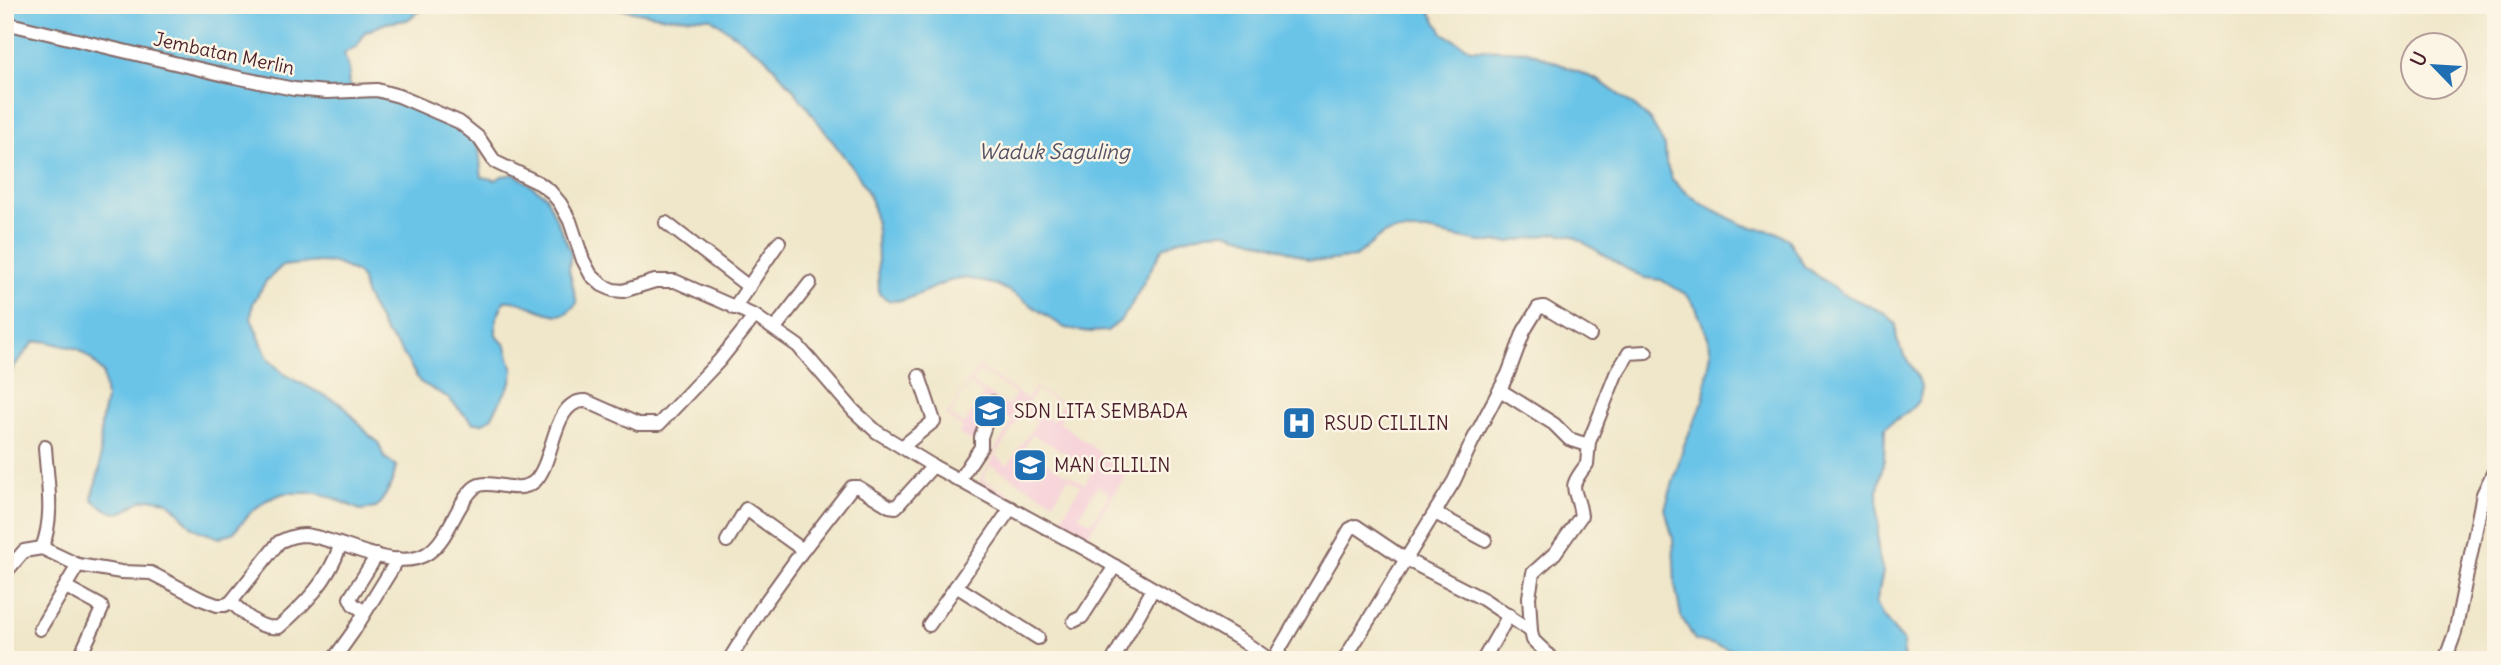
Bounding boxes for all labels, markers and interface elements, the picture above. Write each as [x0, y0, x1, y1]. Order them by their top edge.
street label: Jembatan Merlin [151, 26, 297, 80]
north arrow [2400, 32, 2470, 102]
text: U [2405, 48, 2432, 70]
water label: Waduk Saguling [978, 138, 1131, 165]
school or university icon: SDN LITA SEMBADA [971, 392, 1009, 430]
place label: SDN LITA SEMBADA [1014, 399, 1188, 423]
hospital icon: RSUD CILILIN [1280, 404, 1318, 442]
place label: RSUD CILILIN [1324, 411, 1449, 435]
school or university icon: MAN CILILIN [1011, 446, 1049, 484]
place label: MAN CILILIN [1054, 453, 1170, 477]

